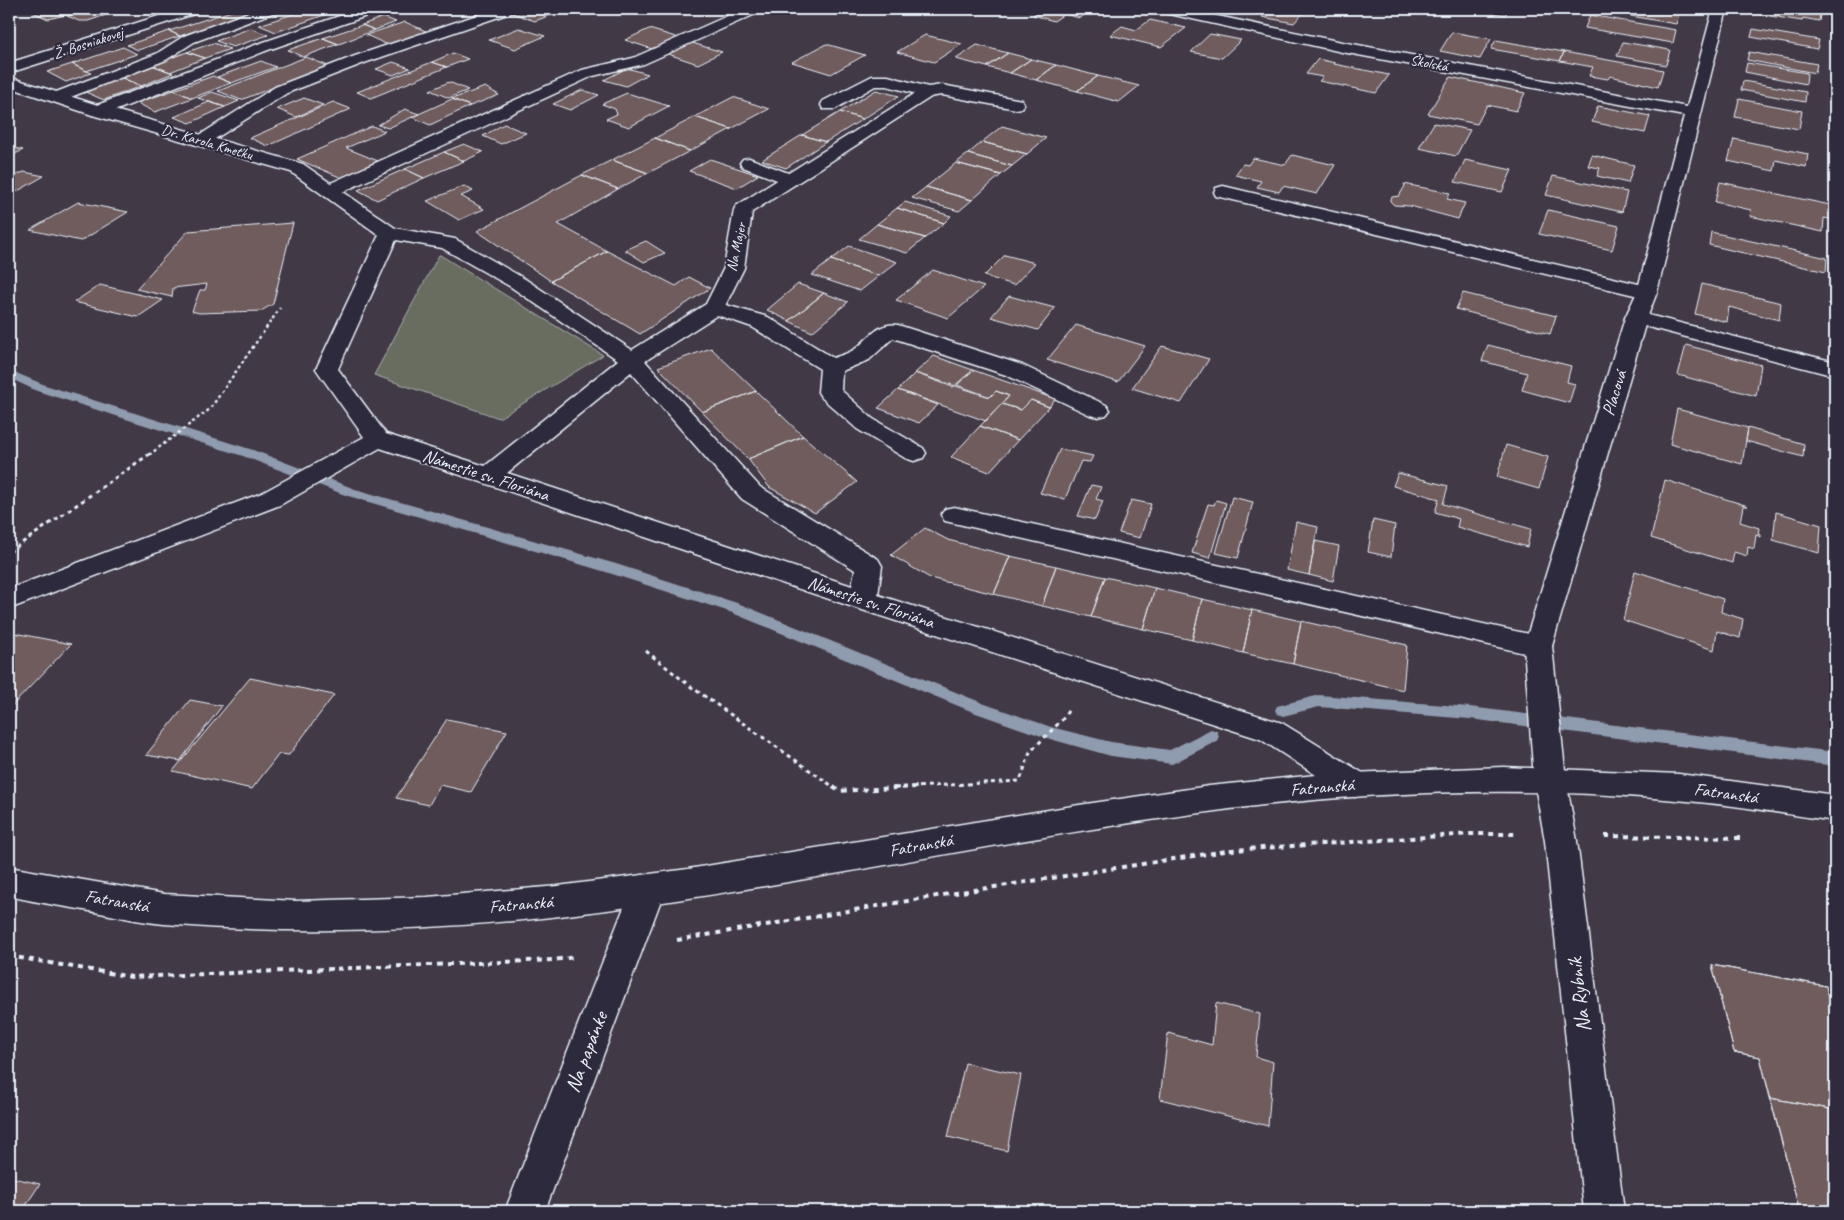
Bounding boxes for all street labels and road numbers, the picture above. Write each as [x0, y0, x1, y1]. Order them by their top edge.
street label: Ž. Bosniakovej [51, 22, 127, 64]
street label: Školská [1408, 51, 1451, 77]
street label: Dr. Karola Kmeťku [159, 120, 256, 165]
street label: Na Majer [722, 219, 751, 273]
street label: Placová [1597, 366, 1632, 418]
street label: Námestie sv. Floriána [420, 444, 553, 506]
street label: Námestie sv. Floriána [805, 571, 938, 633]
street label: Fatranská [1289, 773, 1357, 801]
street label: Fatranská [1693, 778, 1761, 809]
street label: Fatranská [888, 828, 956, 861]
street label: Fatranská [84, 885, 152, 918]
street label: Fatranská [488, 890, 556, 918]
street label: Na Rybník [1561, 954, 1596, 1034]
street label: Na papánke [559, 1006, 614, 1096]

